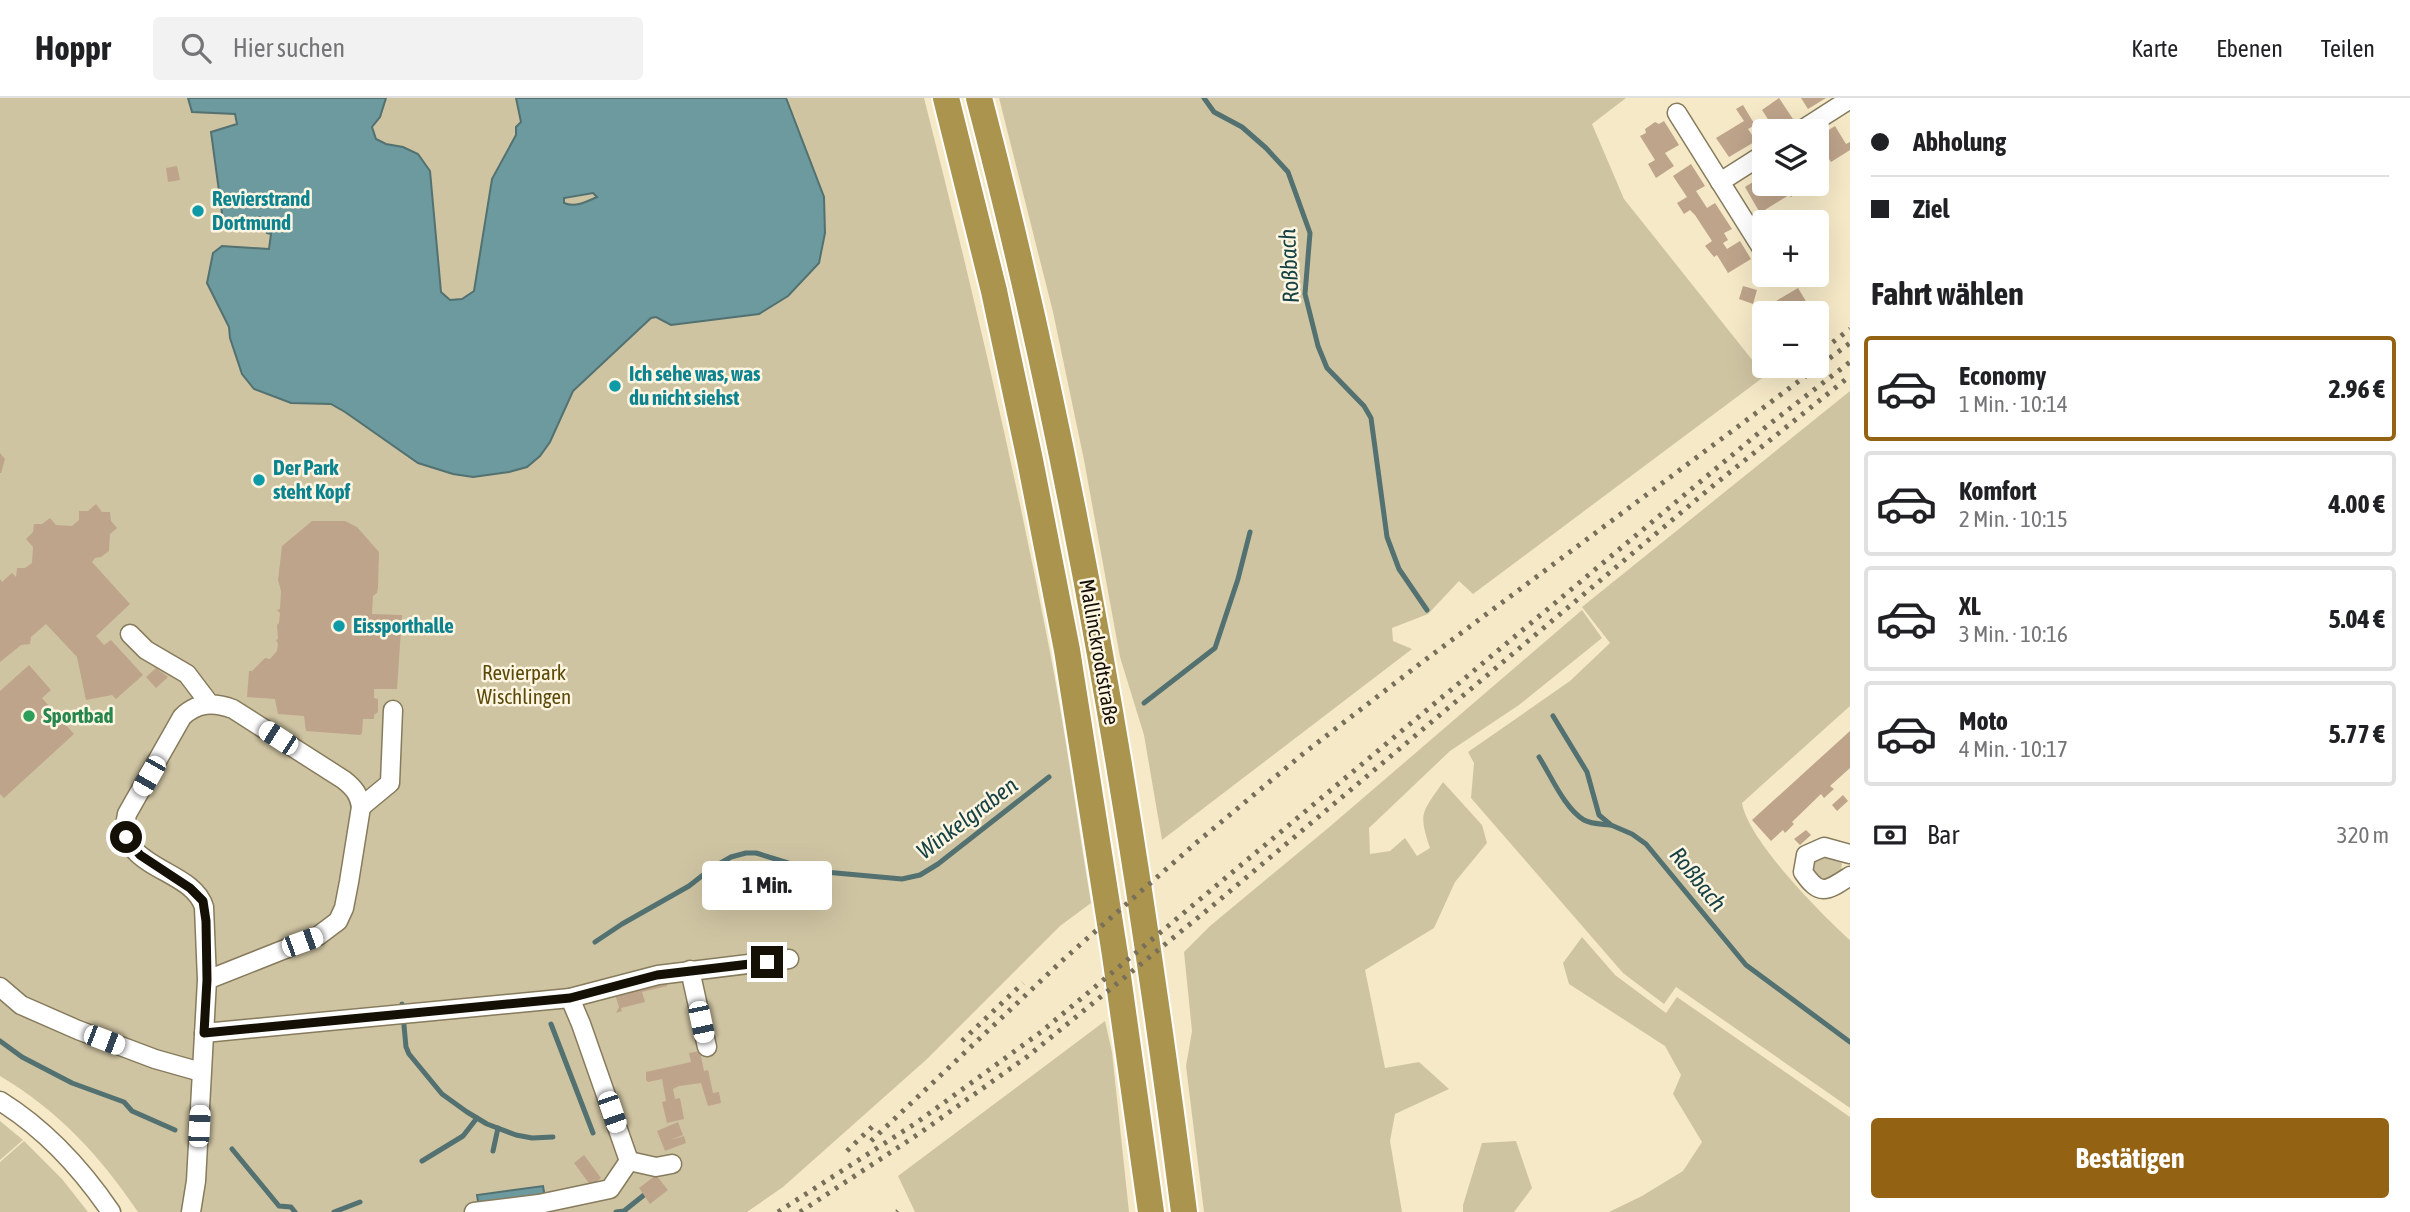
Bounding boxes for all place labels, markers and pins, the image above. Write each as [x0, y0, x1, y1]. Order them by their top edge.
place label: Revierstrand Dortmund [212, 186, 310, 234]
marker: Revierstrand Dortmund [190, 203, 206, 219]
place label: Ich sehe was, was du nicht siehst [629, 361, 761, 409]
marker: Ich sehe was, was du nicht siehst [607, 378, 623, 394]
place label: Der Park steht Kopf [273, 455, 351, 503]
marker: Der Park steht Kopf [251, 472, 267, 488]
place label: Eissporthalle [353, 613, 454, 637]
marker: Eissporthalle [331, 618, 347, 634]
place label: Sportbad [43, 703, 113, 727]
marker: Sportbad [21, 708, 37, 724]

